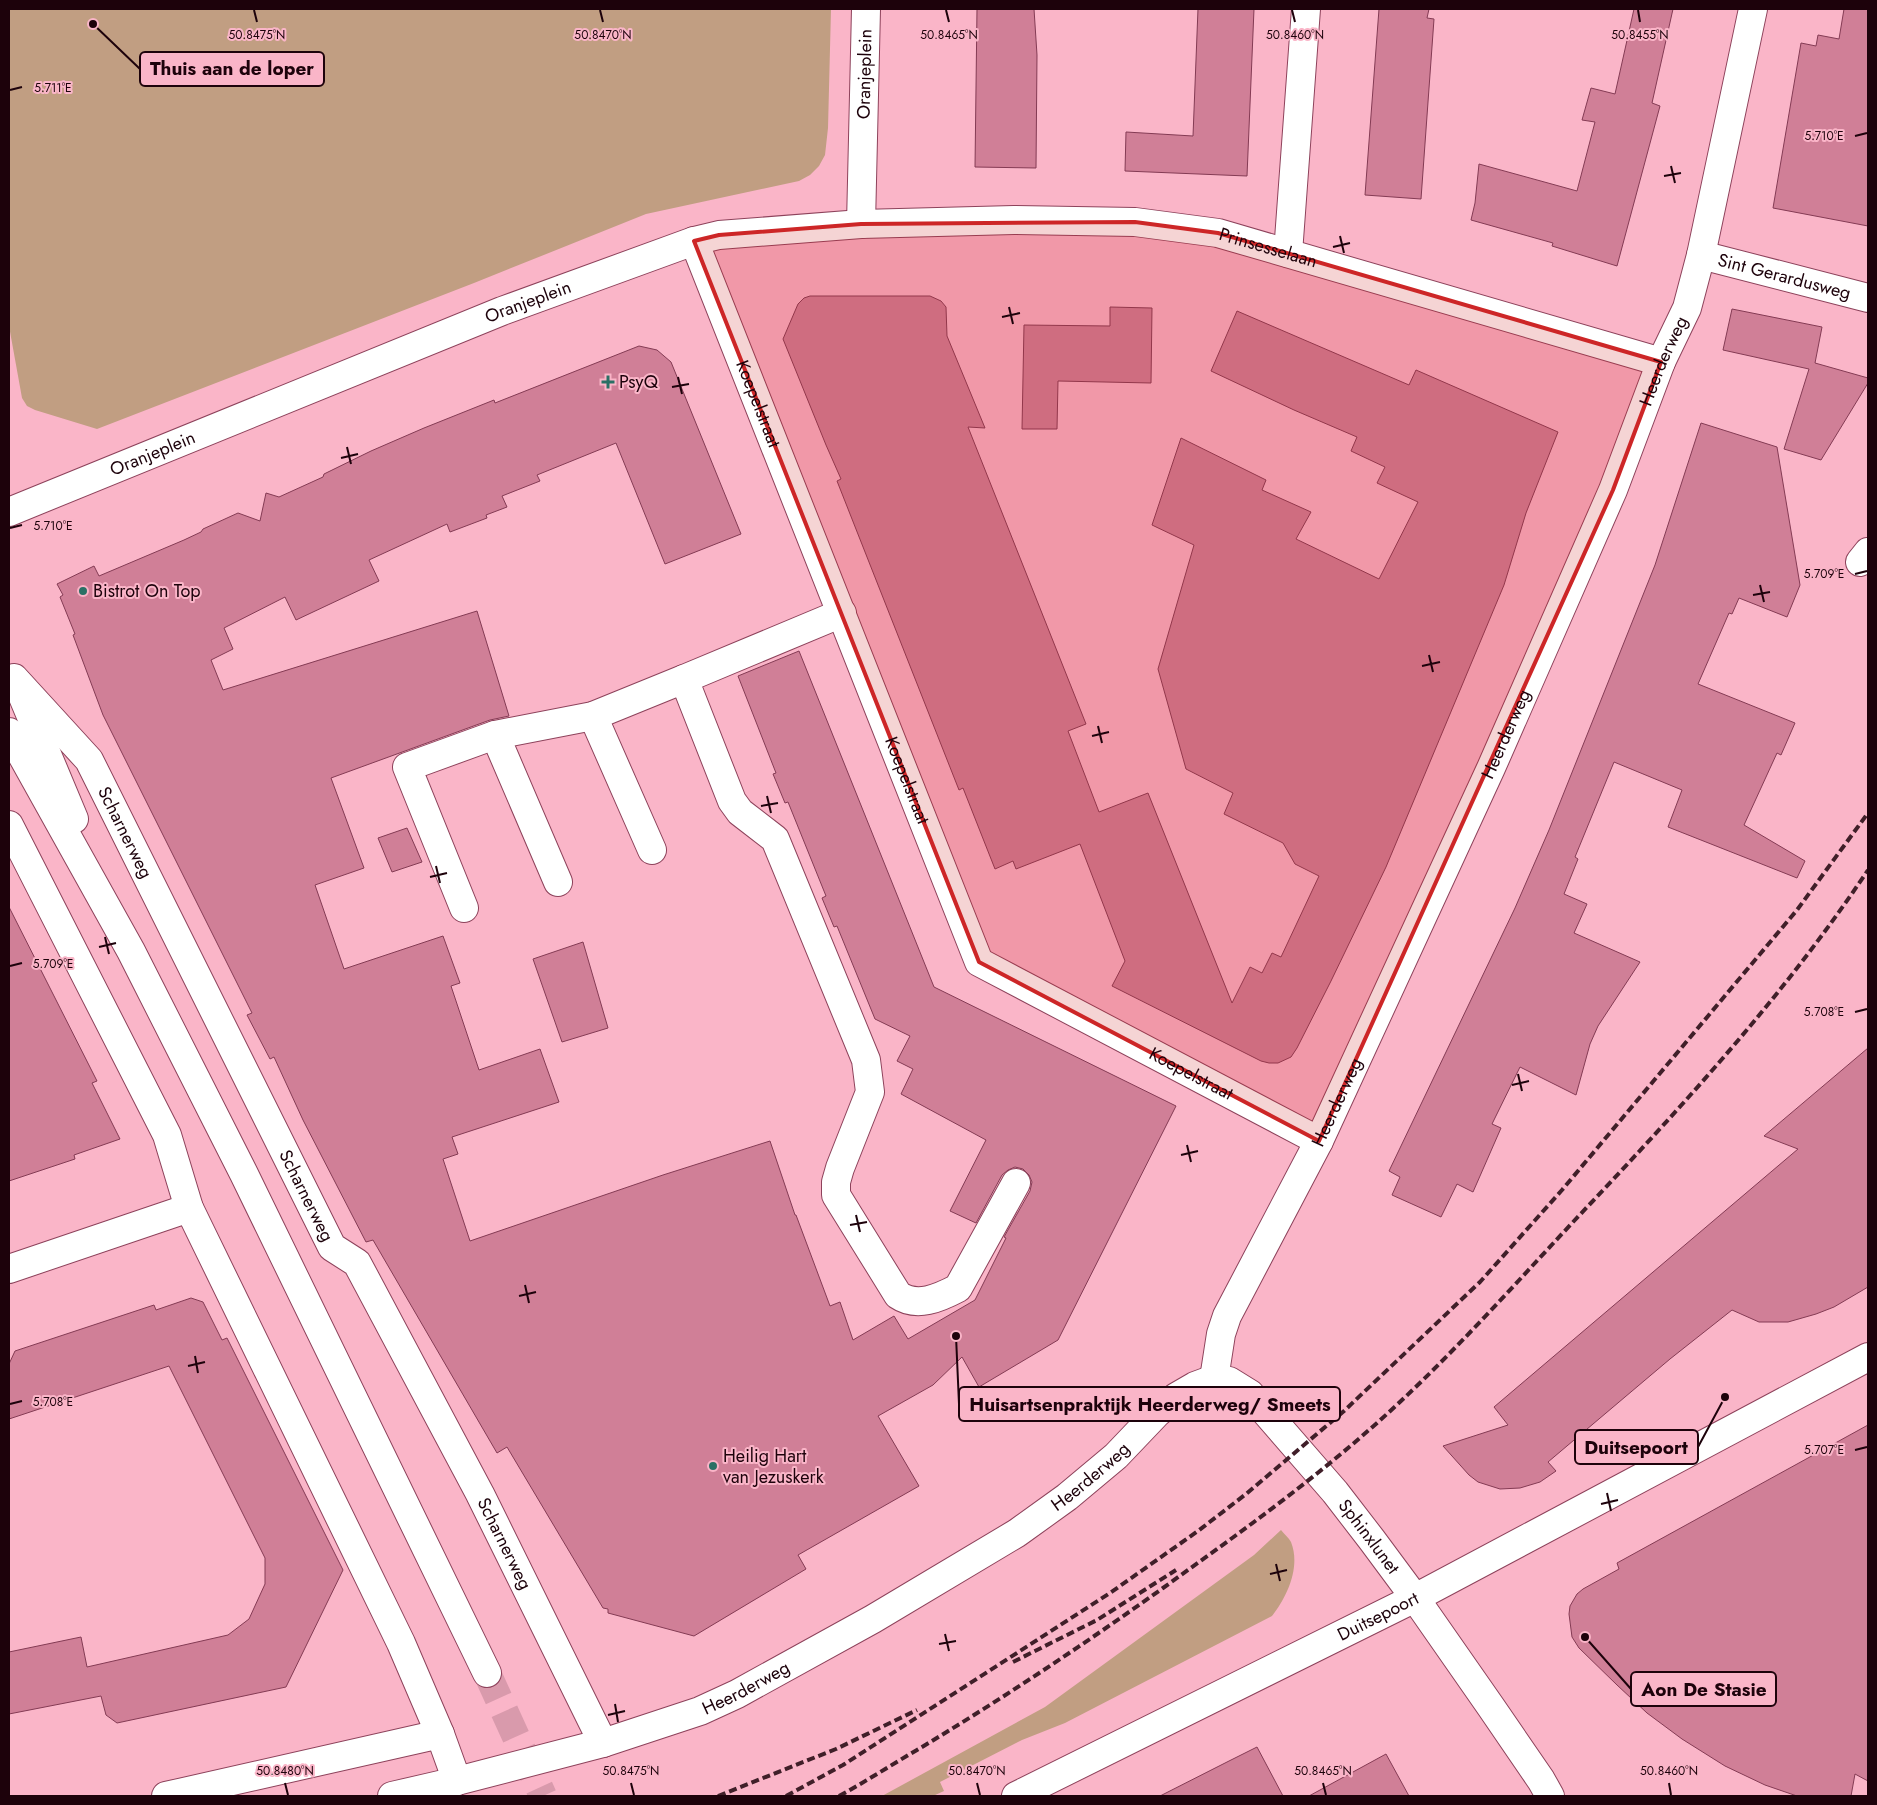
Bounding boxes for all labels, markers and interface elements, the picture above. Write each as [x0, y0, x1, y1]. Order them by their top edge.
text: 50.8475°N [229, 26, 285, 44]
text: 50.8470°N [574, 26, 632, 44]
text: 50.8465°N [920, 26, 978, 44]
text: 50.8460°N [1266, 26, 1324, 44]
text: 50.8455°N [1611, 26, 1669, 44]
street label: Oranjeplein [850, 29, 879, 119]
callout: Thuis aan de loper [140, 52, 324, 86]
text: Thuis aan de loper [150, 55, 314, 82]
text: 5.711°E [34, 79, 72, 97]
text: 5.710°E [1804, 127, 1844, 145]
street label: Prinsesselaan [1216, 221, 1320, 274]
street label: Sint Gerardusweg [1715, 247, 1854, 306]
street label: Oranjeplein [481, 274, 575, 330]
street label: Heerderweg [1633, 312, 1694, 410]
street label: Koepelstraat [729, 356, 788, 452]
place label: PsyQ [619, 369, 659, 395]
marker: PsyQ [601, 375, 615, 389]
street label: Oranjeplein [106, 424, 199, 483]
text: 5.710°E [33, 517, 73, 535]
text: 5.709°E [1804, 565, 1844, 583]
place label: Bistrot On Top [93, 578, 200, 604]
marker: Bistrot On Top [77, 585, 89, 597]
street label: Heerderweg [1475, 685, 1537, 783]
street label: Koepelstraat [878, 733, 936, 829]
street label: Scharnerweg [91, 782, 159, 883]
text: 5.709°E [33, 955, 73, 973]
text: 5.708°E [1804, 1003, 1844, 1021]
street label: Koepelstraat [1144, 1041, 1238, 1107]
street label: Heerderweg [1305, 1053, 1369, 1151]
street label: Scharnerweg [272, 1145, 340, 1246]
callout: Huisartsenpraktijk Heerderweg/ Smeets [959, 1387, 1340, 1421]
text: Huisartsenpraktijk Heerderweg/ Smeets [969, 1391, 1331, 1418]
text: 5.708°E [33, 1393, 73, 1411]
callout: Duitsepoort [1575, 1430, 1698, 1464]
text: Duitsepoort [1584, 1434, 1688, 1461]
street label: Heerderweg [1046, 1436, 1136, 1517]
text: 5.707°E [1804, 1441, 1844, 1459]
place label: Heilig Hart van Jezuskerk [723, 1443, 824, 1490]
marker: Heilig Hart van Jezuskerk [707, 1460, 719, 1472]
street label: Scharnerweg [471, 1493, 538, 1594]
street label: Sphinxlunet [1332, 1494, 1406, 1580]
street label: Duitsepoort [1333, 1585, 1424, 1648]
street label: Heerderweg [698, 1654, 794, 1721]
callout: Aon De Stasie [1631, 1672, 1776, 1706]
text: Aon De Stasie [1640, 1676, 1767, 1703]
text: 50.8480°N [256, 1762, 314, 1780]
text: 50.8475°N [603, 1762, 659, 1780]
text: 50.8470°N [948, 1762, 1006, 1780]
text: 50.8465°N [1294, 1762, 1352, 1780]
text: 50.8460°N [1640, 1762, 1698, 1780]

